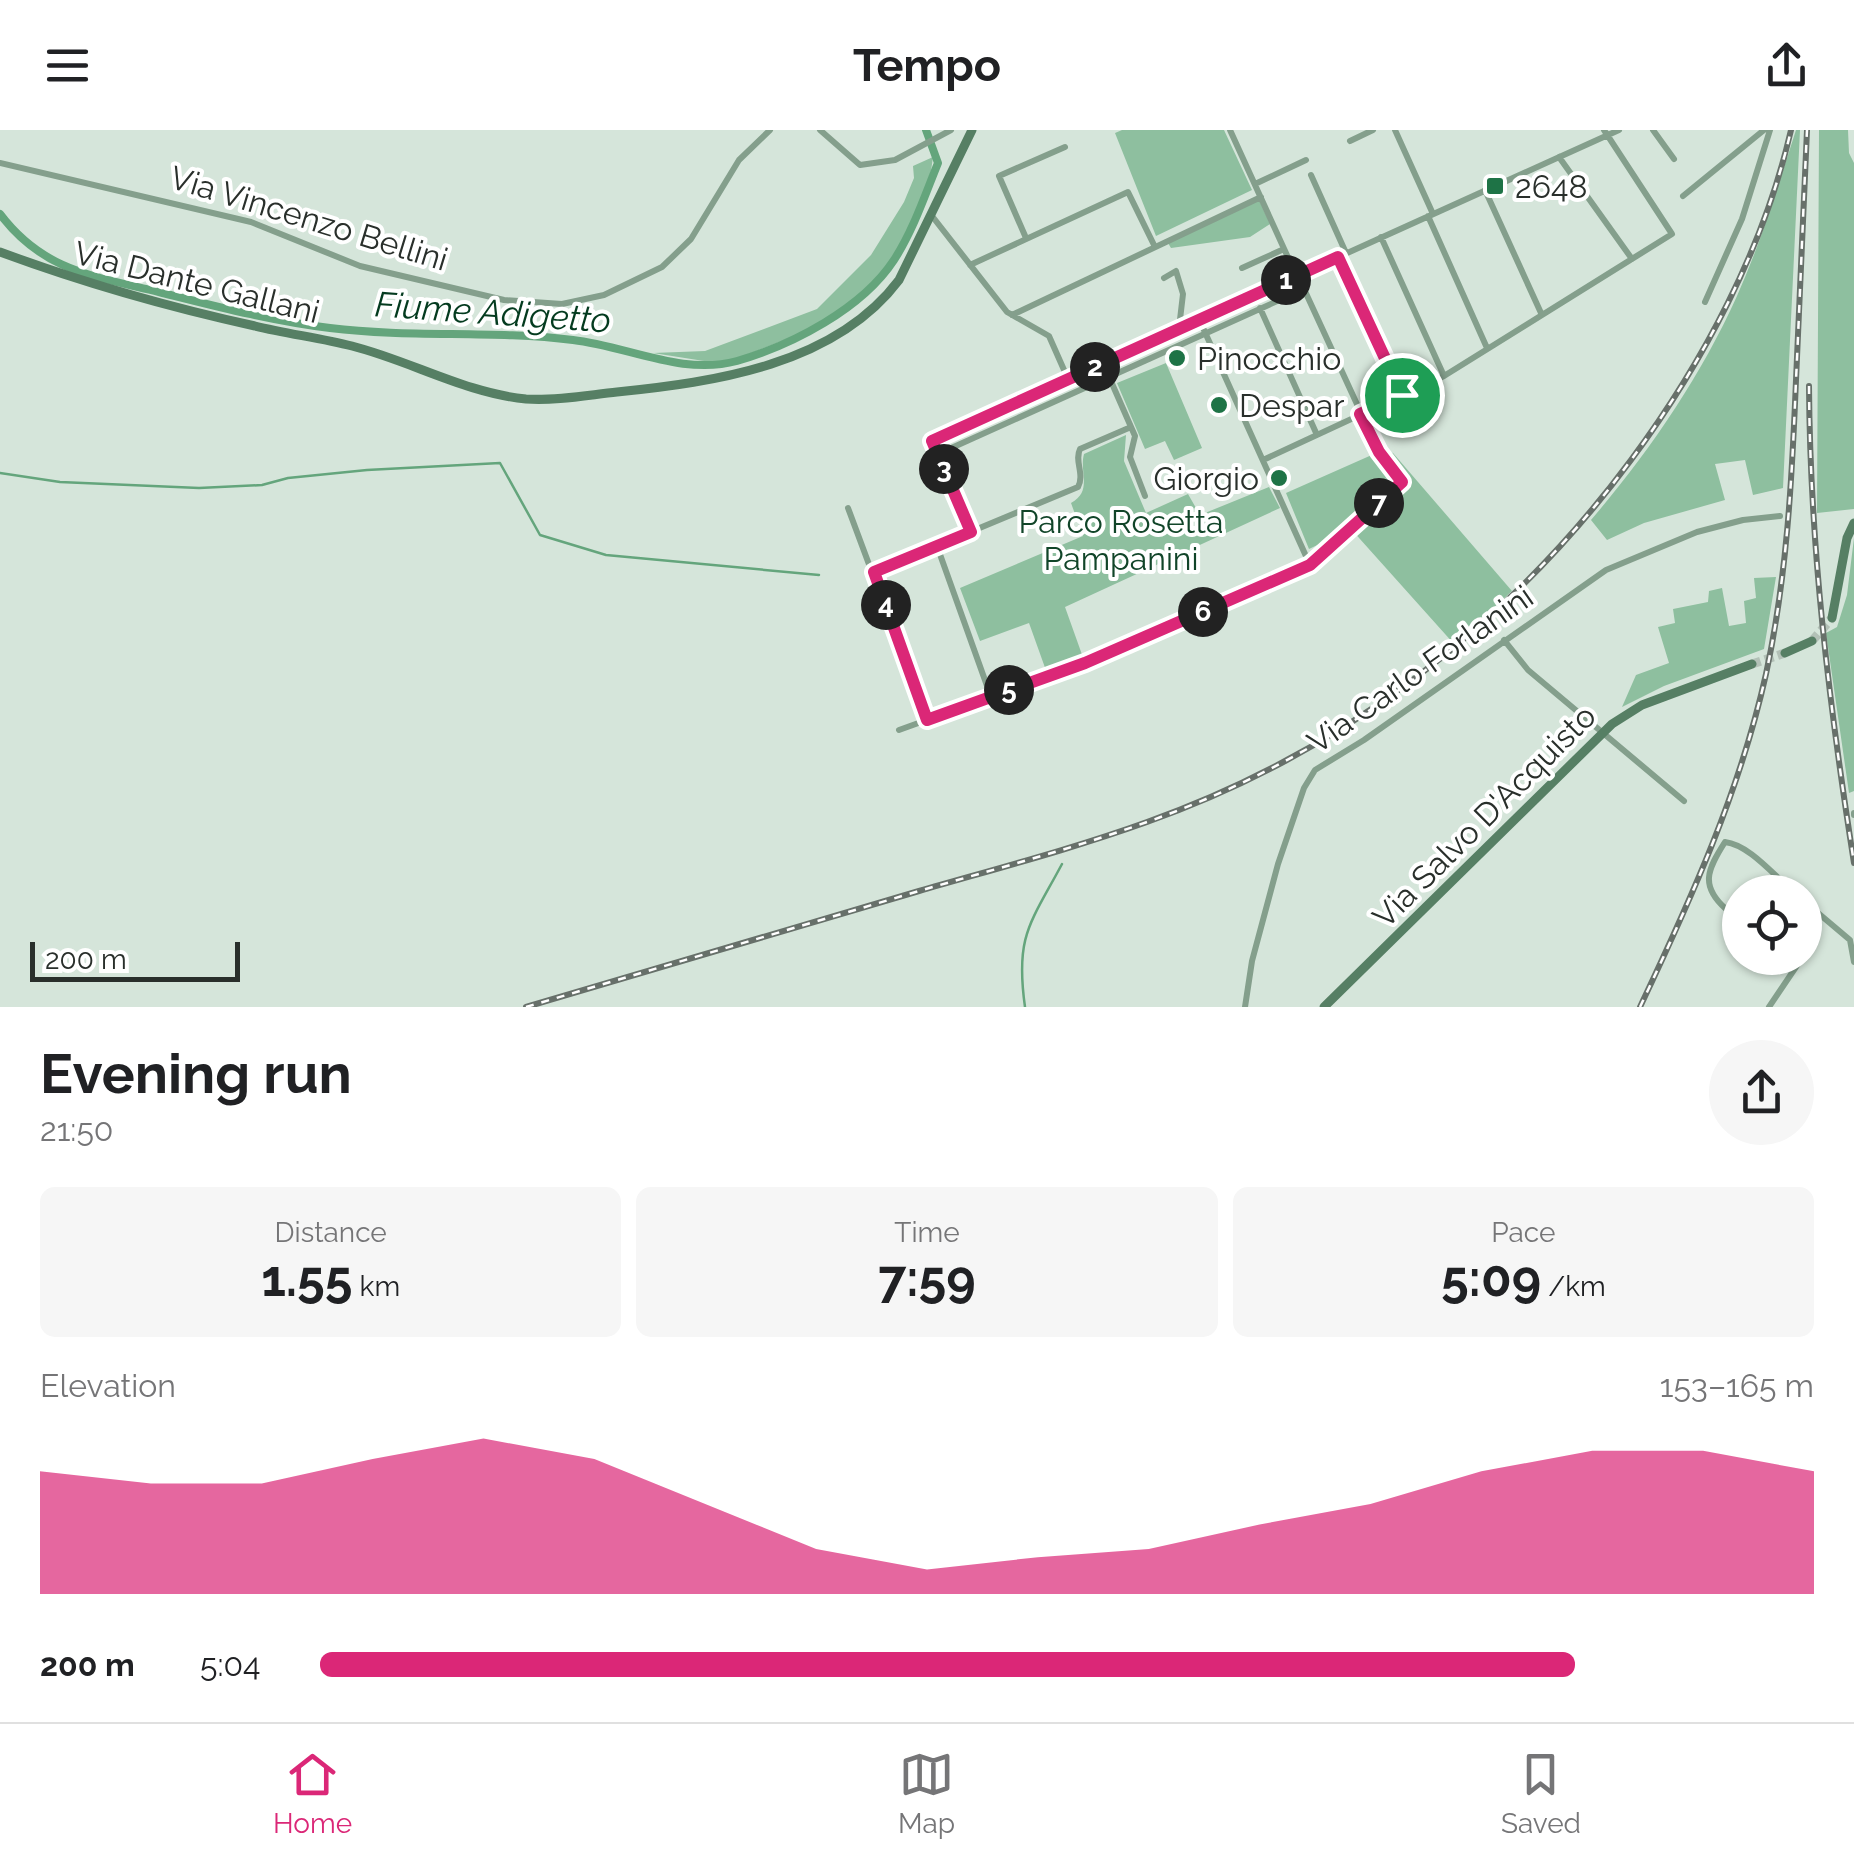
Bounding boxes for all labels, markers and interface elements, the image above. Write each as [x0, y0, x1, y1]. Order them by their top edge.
icon: menu [40, 38, 95, 93]
icon: share [1759, 38, 1814, 93]
text: Tempo [853, 39, 1001, 92]
street label: Via Vincenzo Bellini [166, 158, 452, 278]
place label: 2648 [1515, 168, 1587, 205]
marker: 2648 [1484, 175, 1506, 197]
street label: Via Dante Gallani [71, 234, 323, 330]
pin: 1 [1261, 255, 1311, 305]
text: 1 [1279, 263, 1293, 296]
water label: Fiume Adigetto [374, 283, 612, 341]
place label: Pinocchio [1197, 340, 1341, 377]
pin: 2 [1070, 342, 1120, 392]
marker: Pinocchio [1166, 347, 1188, 369]
text: 2 [1087, 350, 1103, 383]
pin [1360, 353, 1445, 438]
icon: arrive [1375, 368, 1430, 423]
place label: Despar [1239, 387, 1345, 424]
marker: Despar [1208, 394, 1230, 416]
pin: 3 [919, 444, 969, 494]
text: 3 [936, 452, 952, 485]
place label: Giorgio [1153, 460, 1259, 497]
marker: Giorgio [1268, 467, 1290, 489]
pin: 7 [1354, 478, 1404, 528]
text: 7 [1371, 486, 1387, 519]
park label: Parco Rosetta Pampanini [1019, 503, 1223, 577]
street label: Via Carlo Forlanini [1300, 577, 1540, 761]
pin: 4 [861, 580, 911, 630]
pin: 6 [1178, 587, 1228, 637]
text: 4 [878, 588, 894, 621]
text: 6 [1195, 595, 1212, 628]
pin: 5 [984, 665, 1034, 715]
text: 5 [1001, 673, 1017, 706]
street label: Via Salvo D'Acquisto [1365, 697, 1603, 935]
map controls [1722, 875, 1822, 975]
button: locate [1722, 875, 1822, 975]
scale bar [30, 937, 240, 981]
text: 200 m [45, 943, 127, 976]
button: share [1709, 1040, 1814, 1145]
text: Evening run [40, 1041, 352, 1106]
text: 21:50 [40, 1111, 113, 1148]
text: Distance [275, 1216, 387, 1249]
text: Time [894, 1216, 960, 1249]
text: Pace [1491, 1216, 1555, 1249]
text: 1.55 [261, 1249, 352, 1308]
text: 7:59 [878, 1249, 976, 1308]
text: 5:09 [1441, 1249, 1541, 1308]
text: km [352, 1270, 400, 1303]
text: /km [1541, 1270, 1606, 1303]
text: Elevation [40, 1367, 176, 1404]
text: 153–165 m [1660, 1367, 1814, 1404]
text: 200 m [40, 1646, 135, 1683]
text: 5:04 [200, 1646, 261, 1683]
tab: Home [273, 1747, 352, 1840]
tab: Map [898, 1747, 955, 1840]
tab: Saved [1501, 1747, 1581, 1840]

